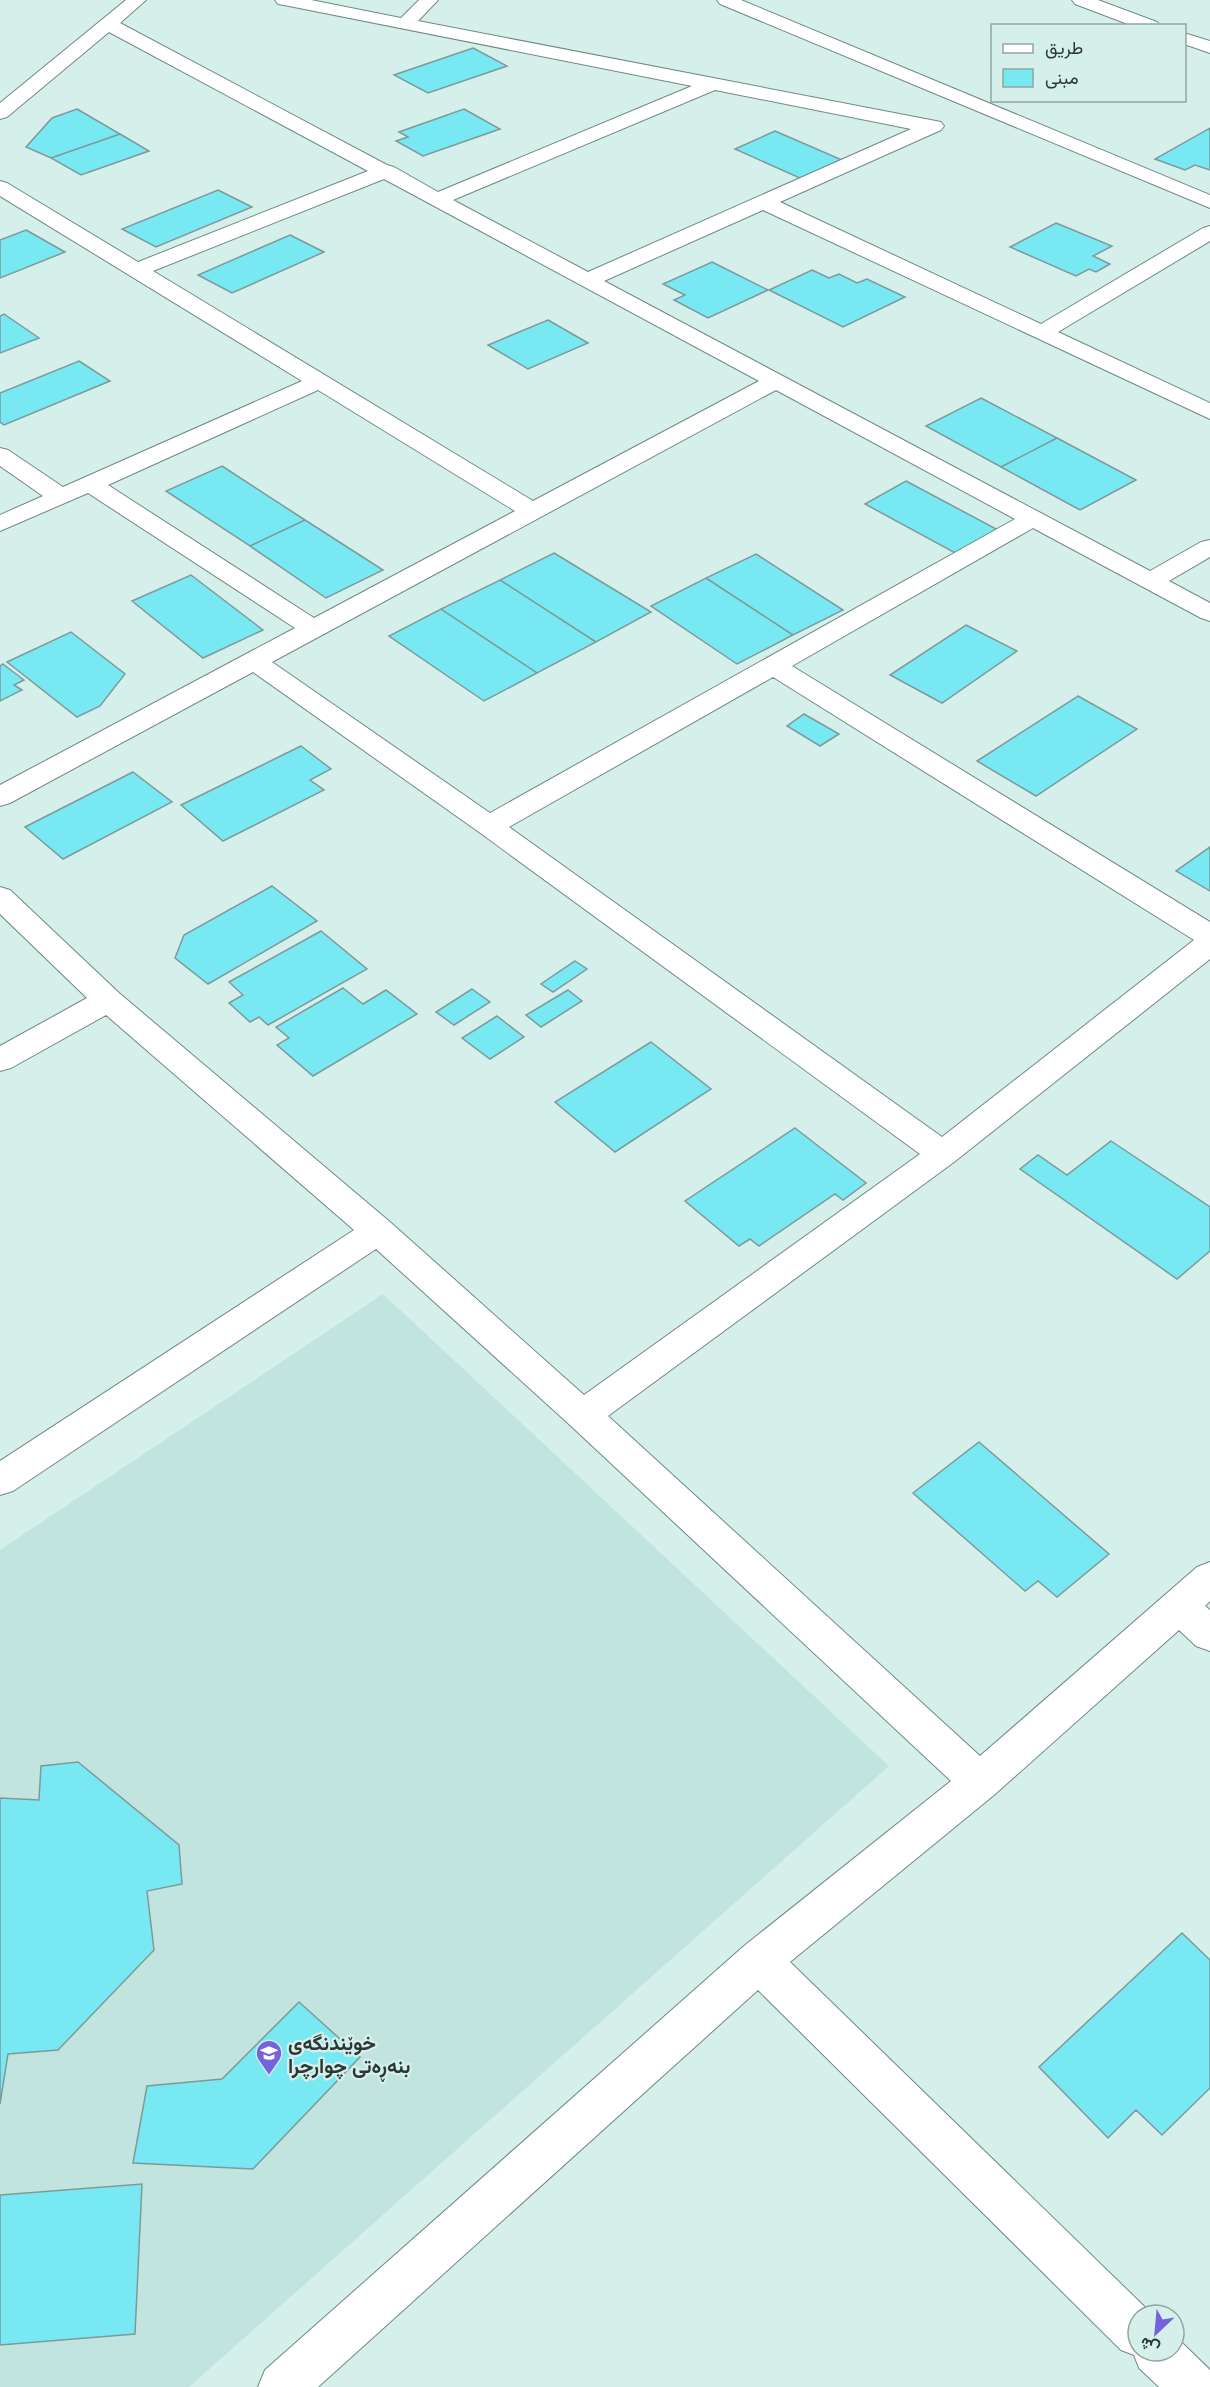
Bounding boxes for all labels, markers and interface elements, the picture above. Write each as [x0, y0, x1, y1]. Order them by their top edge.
legend [991, 24, 1186, 102]
text: طريق [1045, 35, 1083, 59]
text: مبنى [1045, 65, 1079, 89]
place label: خوێندنگەی بنەڕەتی چوارچرا [288, 2029, 410, 2082]
school or university icon: خوێندنگەی بنەڕەتی چوارچرا [254, 2038, 284, 2076]
north arrow [1126, 2303, 1186, 2363]
text: ش [1136, 2332, 1163, 2361]

